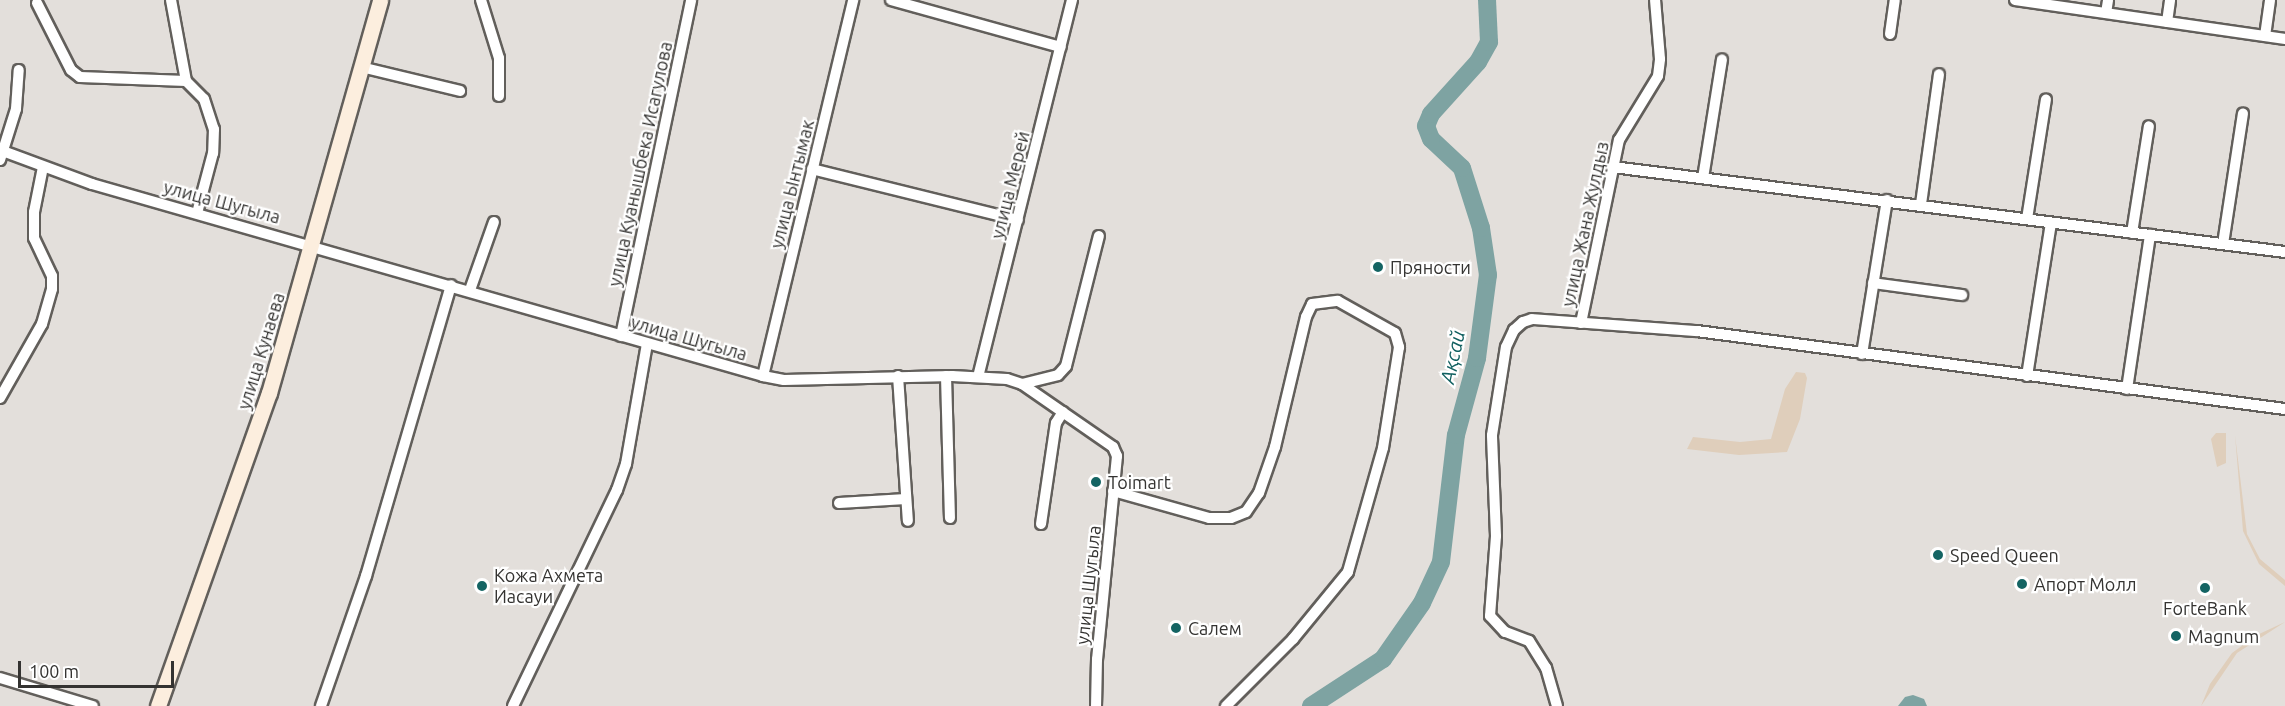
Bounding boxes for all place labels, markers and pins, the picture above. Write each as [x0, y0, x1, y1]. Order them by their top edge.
place label: Пряности [1390, 256, 1471, 278]
marker: Пряности [1371, 260, 1385, 274]
place label: Toimart [1108, 471, 1171, 493]
marker: Toimart [1089, 475, 1103, 489]
place label: Speed Queen [1950, 544, 2059, 566]
marker: Speed Queen [1931, 548, 1945, 562]
place label: Кожа Ахмета Иасауи [494, 565, 603, 608]
place label: Апорт Молл [2034, 573, 2136, 595]
marker: Апорт Молл [2015, 577, 2029, 591]
marker: Кожа Ахмета Иасауи [475, 579, 489, 593]
marker: ForteBank [2198, 581, 2212, 595]
place label: ForteBank [2163, 597, 2247, 619]
place label: Салем [1188, 617, 1242, 639]
marker: Салем [1169, 621, 1183, 635]
place label: Magnum [2188, 625, 2259, 647]
marker: Magnum [2169, 629, 2183, 643]

